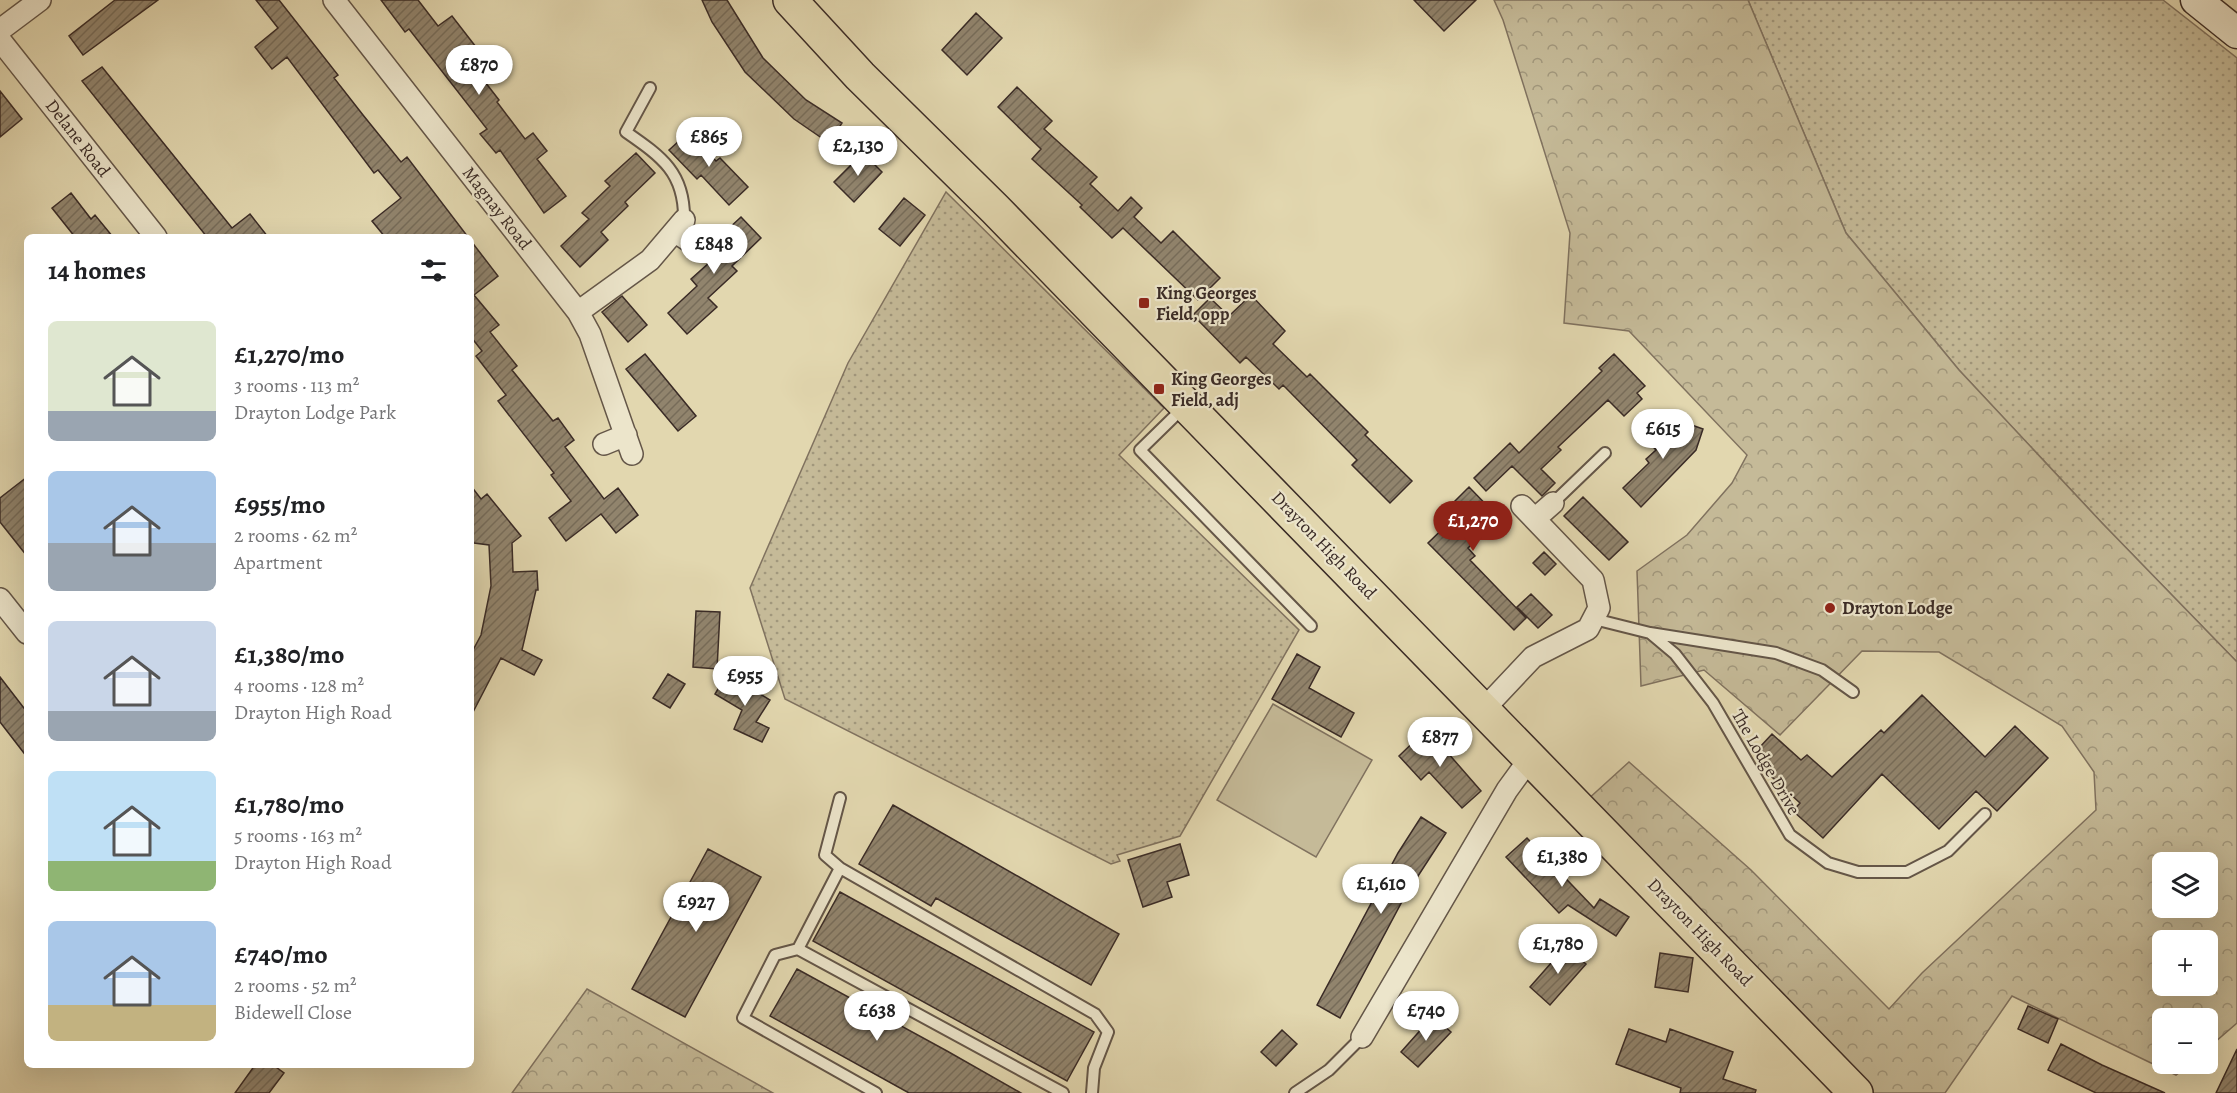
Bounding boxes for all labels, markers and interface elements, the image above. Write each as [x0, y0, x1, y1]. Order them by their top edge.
pin: £870 [443, 45, 515, 96]
text: £870 [460, 51, 498, 78]
street label: Delane Road [40, 94, 116, 182]
pin: £865 [673, 117, 745, 168]
text: £865 [690, 123, 728, 150]
pin: £2,130 [809, 126, 907, 177]
text: £2,130 [832, 132, 884, 159]
street label: Magnay Road [457, 161, 537, 255]
pin: £848 [678, 224, 750, 275]
text: £848 [695, 230, 733, 257]
text: 14 homes [48, 253, 146, 288]
icon: filters [417, 254, 450, 287]
place label: King Georges Field, opp [1156, 281, 1257, 326]
marker: King Georges Field, opp [1137, 296, 1151, 310]
text: £1,270/mo [234, 337, 344, 372]
icon: home [96, 345, 168, 417]
place label: King Georges Field, adj [1171, 367, 1272, 412]
text: 3 rooms · 113 m² [234, 372, 359, 399]
marker: King Georges Field, adj [1152, 382, 1166, 396]
text: Drayton Lodge Park [234, 399, 396, 426]
pin: £615 [1627, 409, 1699, 460]
text: £615 [1645, 415, 1681, 442]
street label: Drayton High Road [1266, 486, 1382, 605]
text: £955/mo [234, 487, 326, 522]
icon: home [96, 495, 168, 567]
pin: £1,270 [1424, 501, 1522, 552]
text: £1,270 [1447, 507, 1499, 534]
text: 2 rooms · 62 m² [234, 522, 357, 549]
text: Apartment [234, 549, 323, 576]
place label: Drayton Lodge [1842, 596, 1953, 620]
marker: Drayton Lodge [1823, 601, 1837, 615]
text: £1,380/mo [234, 637, 344, 672]
icon: home [96, 645, 168, 717]
pin: £955 [709, 656, 781, 707]
text: £955 [727, 662, 763, 689]
text: 4 rooms · 128 m² [234, 672, 364, 699]
text: Drayton High Road [234, 699, 392, 726]
street label: The Lodge Drive [1726, 705, 1806, 819]
pin: £877 [1404, 717, 1476, 768]
text: £877 [1421, 723, 1459, 750]
text: £1,780/mo [234, 787, 344, 822]
icon: home [96, 795, 168, 867]
text: 5 rooms · 163 m² [234, 822, 362, 849]
pin: £1,380 [1513, 837, 1611, 888]
text: £1,380 [1536, 843, 1588, 870]
text: Drayton High Road [234, 849, 392, 876]
map controls [2152, 852, 2218, 1074]
button: layers [2152, 852, 2218, 918]
pin: £1,610 [1332, 864, 1430, 915]
text: £1,610 [1356, 870, 1406, 897]
street label: Drayton High Road [1642, 873, 1758, 992]
pin: £927 [660, 882, 732, 933]
text: £927 [677, 888, 715, 915]
pin: £1,780 [1509, 924, 1607, 975]
text: £1,780 [1532, 930, 1584, 957]
button: + [2152, 930, 2218, 996]
text: £740/mo [234, 937, 328, 972]
icon: home [96, 945, 168, 1017]
text: 2 rooms · 52 m² [234, 972, 357, 999]
pin: £638 [841, 991, 913, 1042]
pin: £740 [1390, 991, 1462, 1042]
text: £638 [858, 997, 896, 1024]
text: £740 [1407, 997, 1445, 1024]
text: Bidewell Close [234, 999, 352, 1026]
button: − [2152, 1008, 2218, 1074]

